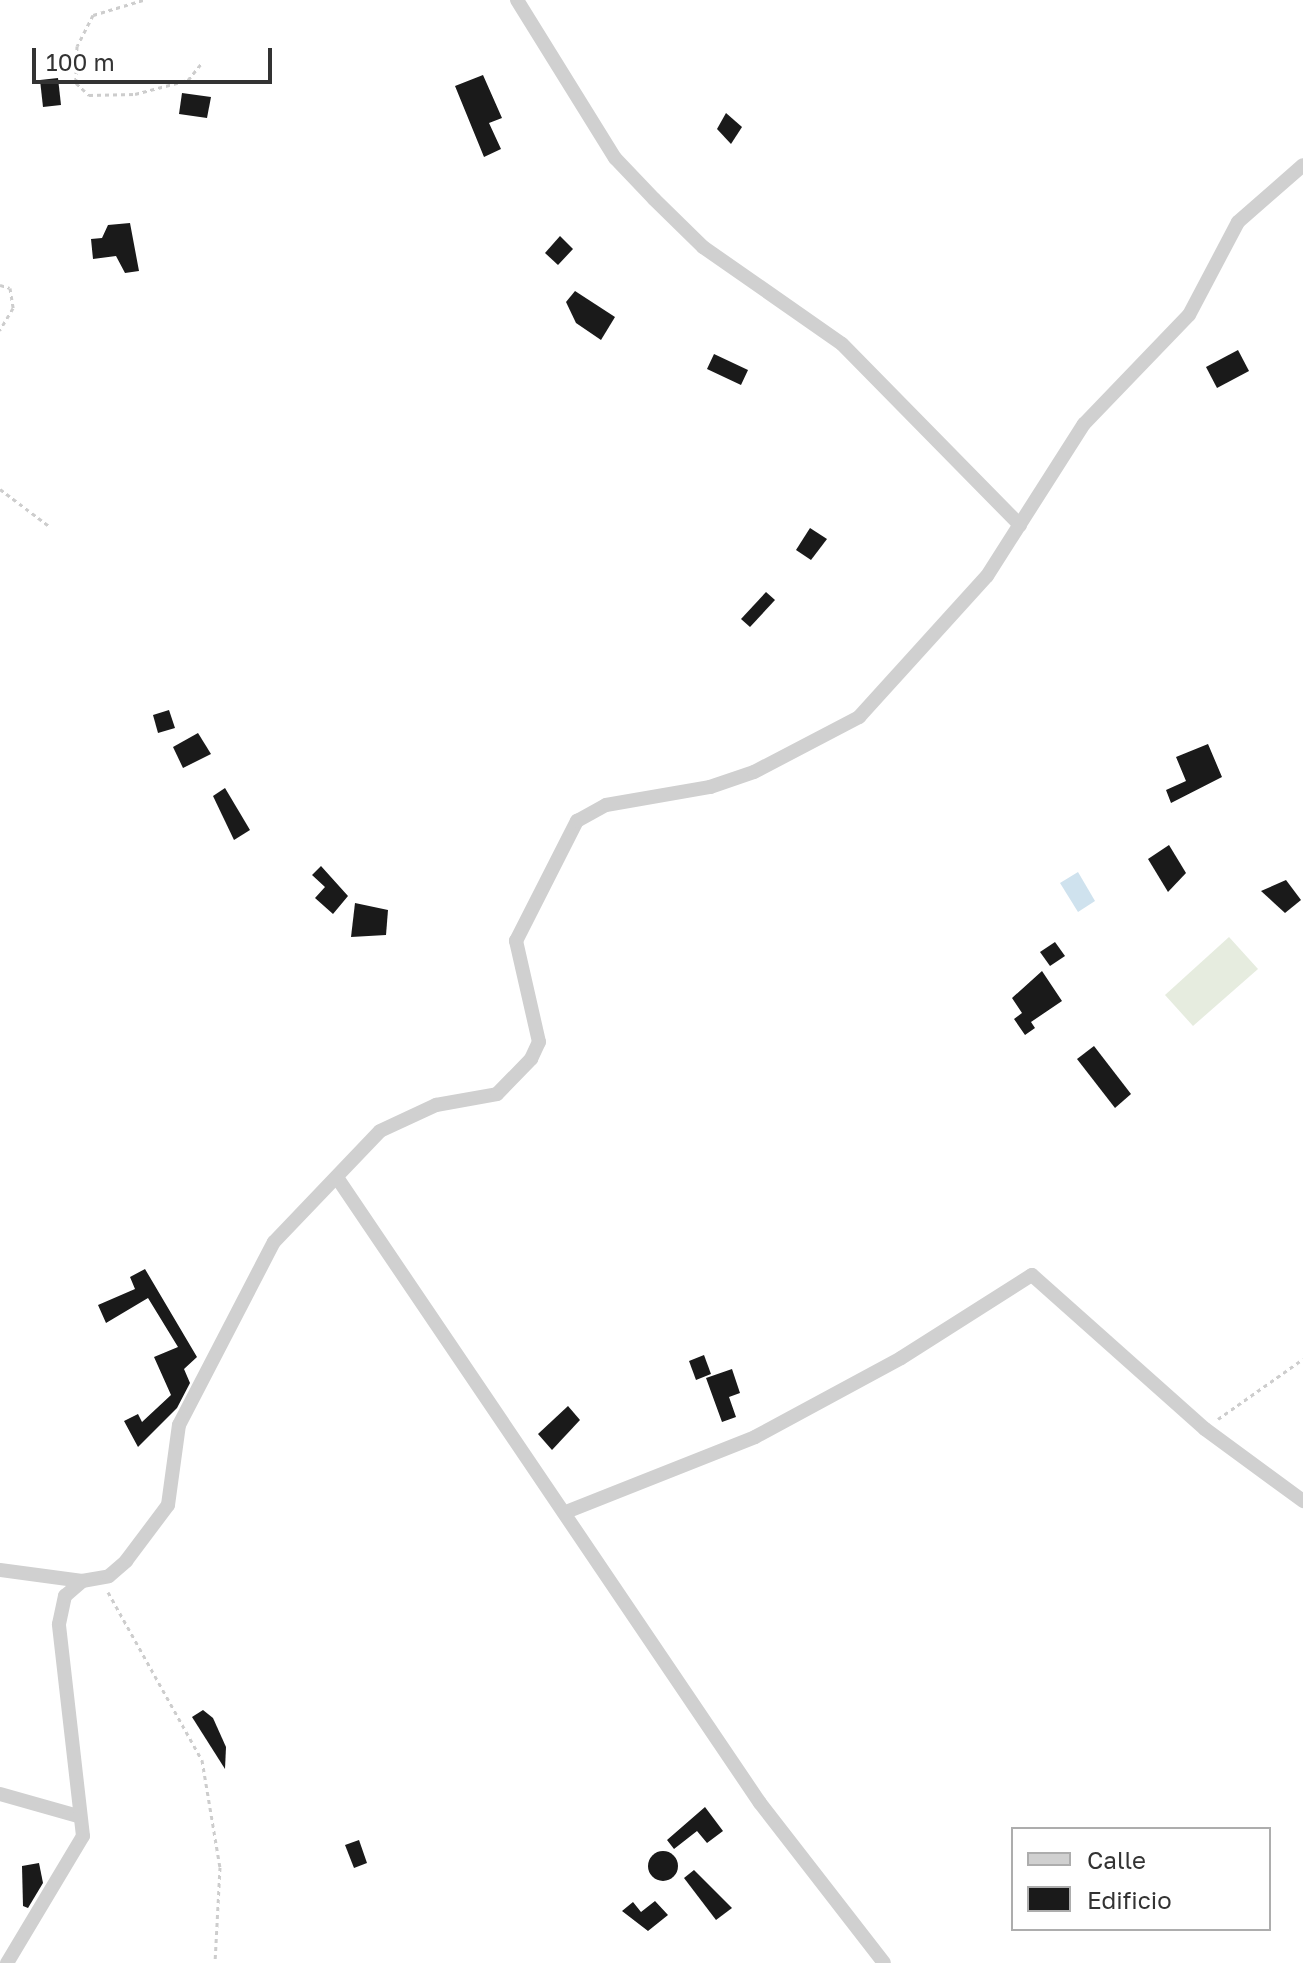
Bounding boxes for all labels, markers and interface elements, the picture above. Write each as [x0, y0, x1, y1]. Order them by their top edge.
scale bar [36, 32, 276, 82]
text: 100 m [46, 47, 115, 76]
legend [1011, 1827, 1271, 1931]
text: Calle [1087, 1845, 1146, 1874]
text: Edificio [1087, 1885, 1172, 1914]

